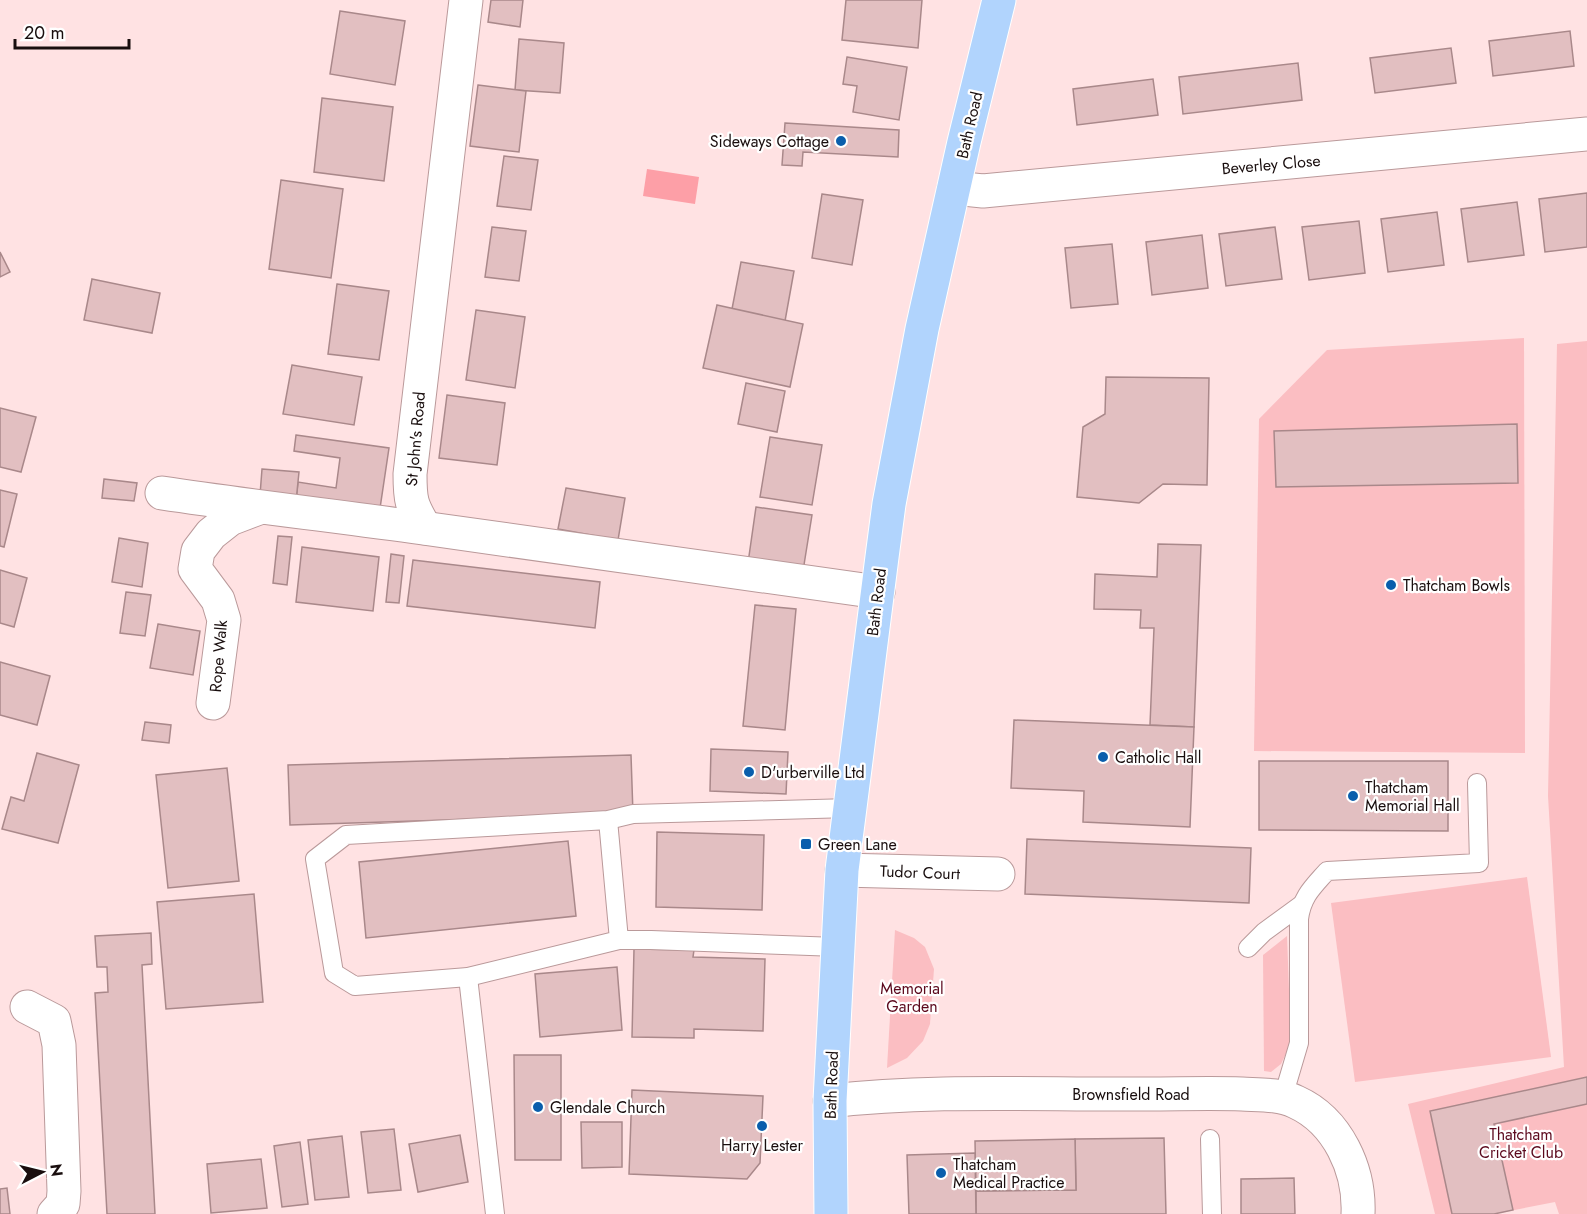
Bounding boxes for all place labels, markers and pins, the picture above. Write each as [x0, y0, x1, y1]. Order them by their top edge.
place label: Sideways Cottage [710, 130, 829, 153]
marker: Sideways Cottage [834, 134, 848, 148]
place label: Thatcham Bowls [1403, 574, 1510, 597]
marker: Thatcham Bowls [1384, 578, 1398, 592]
place label: Catholic Hall [1115, 746, 1201, 769]
marker: Catholic Hall [1096, 750, 1110, 764]
place label: D'urberville Ltd [761, 761, 865, 784]
marker: D'urberville Ltd [742, 765, 756, 779]
place label: Thatcham Memorial Hall [1365, 776, 1460, 817]
marker: Thatcham Memorial Hall [1346, 789, 1360, 803]
place label: Green Lane [818, 833, 897, 856]
marker: Green Lane [799, 837, 813, 851]
place label: Glendale Church [550, 1096, 665, 1119]
marker: Glendale Church [531, 1100, 545, 1114]
marker: Harry Lester [755, 1119, 769, 1133]
place label: Harry Lester [721, 1134, 803, 1157]
place label: Thatcham Medical Practice [953, 1153, 1064, 1194]
marker: Thatcham Medical Practice [934, 1166, 948, 1180]

